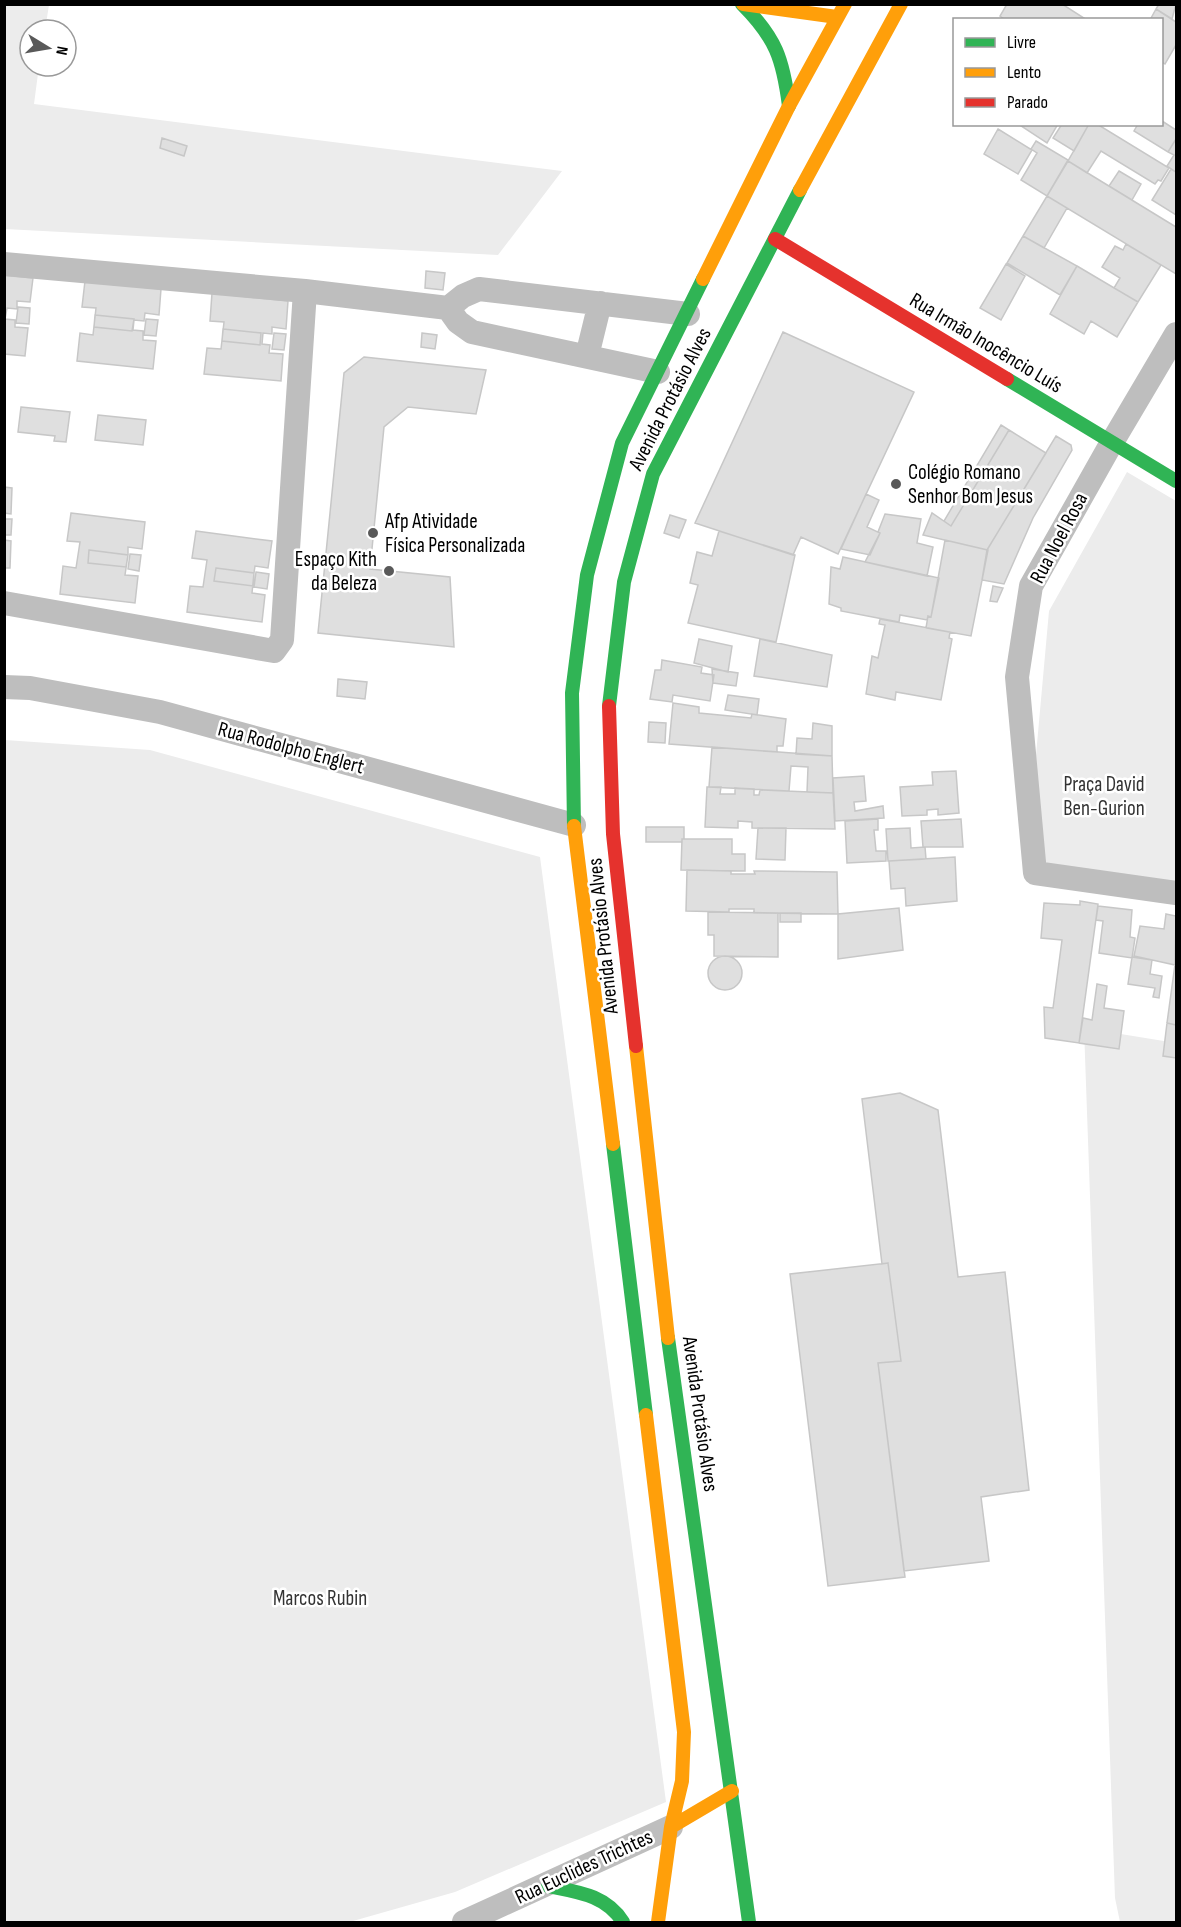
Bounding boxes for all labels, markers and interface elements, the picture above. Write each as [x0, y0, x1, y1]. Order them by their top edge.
north arrow [18, 18, 78, 78]
legend [953, 18, 1163, 126]
text: Livre [1007, 32, 1036, 53]
text: N [51, 45, 71, 57]
text: Lento [1007, 62, 1041, 83]
text: Parado [1007, 92, 1048, 113]
street label: Rua Irmão Inocêncio Luís [905, 288, 1067, 398]
street label: Avenida Protásio Alves [623, 324, 717, 475]
place label: Colégio Romano Senhor Bom Jesus [908, 460, 1033, 509]
marker: Colégio Romano Senhor Bom Jesus [889, 477, 903, 491]
street label: Rua Noel Rosa [1025, 489, 1093, 587]
place label: Afp Atividade Física Personalizada [384, 509, 525, 558]
marker: Afp Atividade Física Personalizada [366, 526, 380, 540]
place label: Espaço Kith da Beleza [295, 547, 377, 596]
marker: Espaço Kith da Beleza [382, 564, 396, 578]
street label: Rua Rodolpho Englert [215, 716, 367, 780]
park label: Praça David Ben-Gurion [1063, 772, 1145, 821]
street label: Avenida Protásio Alves [582, 857, 624, 1016]
street label: Avenida Protásio Alves [677, 1334, 723, 1493]
park label: Marcos Rubin [273, 1586, 367, 1611]
street label: Rua Euclides Trichtes [511, 1824, 657, 1910]

